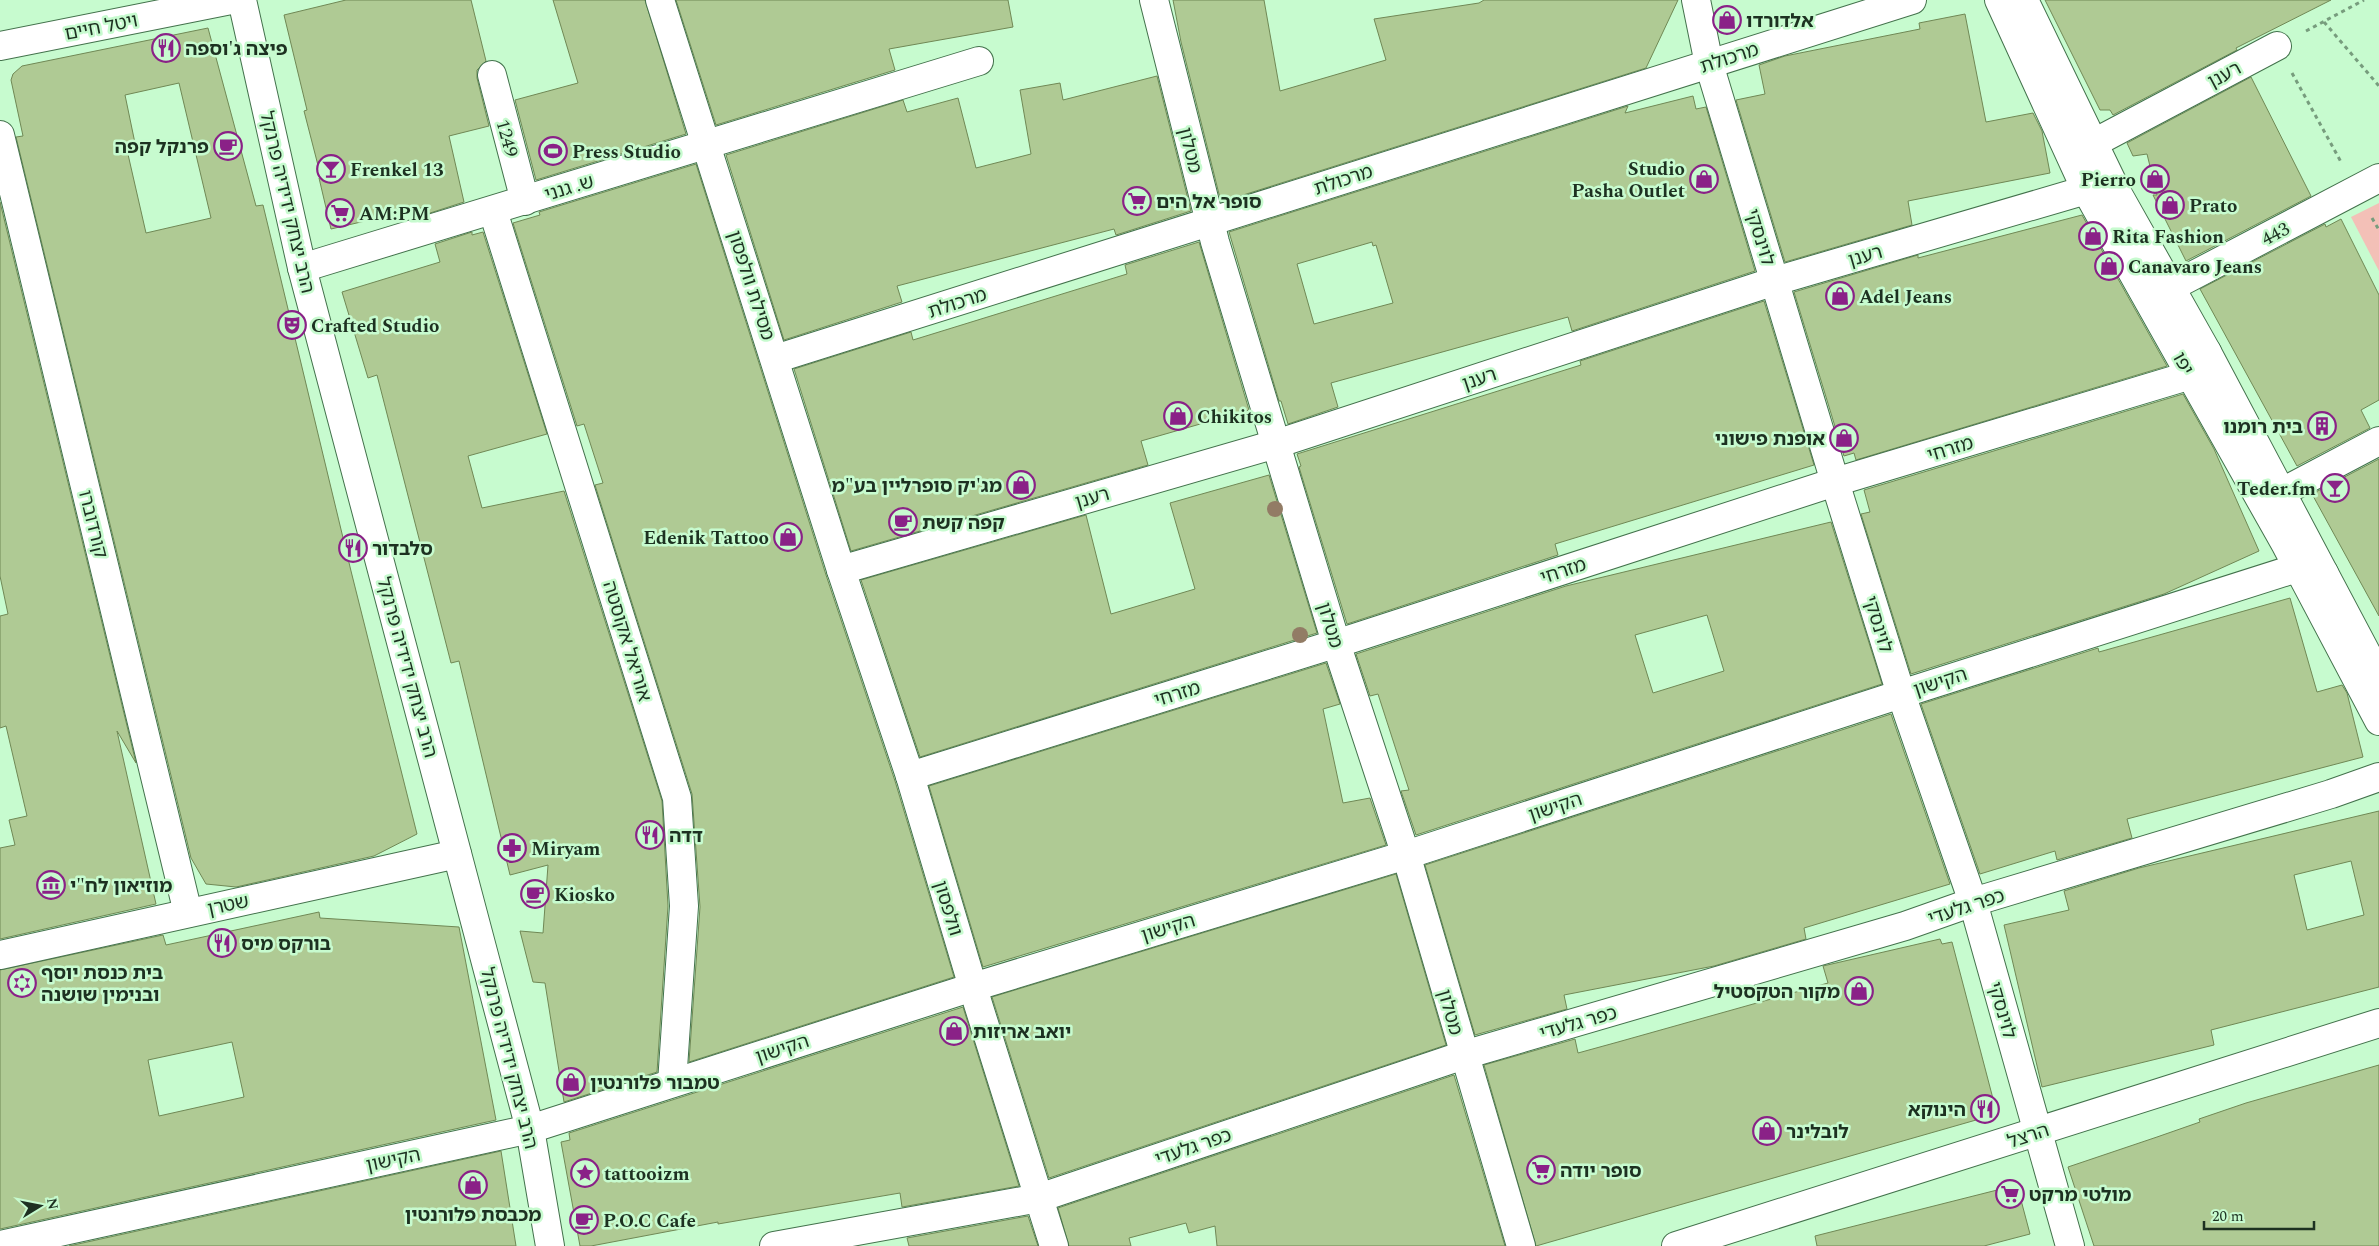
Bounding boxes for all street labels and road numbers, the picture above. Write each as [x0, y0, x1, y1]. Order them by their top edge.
street label: ויטל חיים [62, 6, 140, 49]
street label: מרכולת [1696, 35, 1763, 82]
street label: רענן [2203, 54, 2247, 96]
street label: הרב יצחק ידידיה פרנקל [251, 108, 322, 296]
street label: 1249 [488, 116, 525, 161]
street label: מטלון [1170, 124, 1209, 176]
street label: מרכולת [1310, 157, 1377, 204]
street label: ש. גנני [541, 167, 598, 210]
street label: לוינסקי [1737, 205, 1782, 270]
street label: 443 [2256, 215, 2296, 254]
street label: מסילת וולפסון [719, 227, 782, 344]
street label: רענן [1845, 238, 1886, 275]
street label: מרכולת [924, 280, 991, 327]
street label: יפו [2165, 347, 2201, 381]
street label: רענן [1459, 360, 1500, 399]
street label: מזרחי [1924, 429, 1977, 470]
street label: רענן [1072, 480, 1113, 517]
street label: קורדוברו [70, 487, 115, 562]
street label: מזרחי [1537, 550, 1590, 592]
street label: הרב יצחק ידידיה פרנקל [368, 574, 445, 761]
street label: אוריאל אקוסטה [594, 577, 659, 705]
street label: לוינסקי [1855, 592, 1900, 657]
street label: מטלון [1309, 599, 1350, 652]
street label: הקישון [1910, 660, 1971, 705]
street label: מזרחי [1151, 674, 1204, 715]
street label: הקישון [1525, 785, 1586, 830]
street label: וולפסון [925, 877, 970, 940]
street label: כפר גלעדי [1924, 881, 2009, 933]
street label: שטרן [205, 887, 252, 924]
street label: הקישון [1138, 906, 1199, 950]
street label: הרב יצחק ידידיה פרנקל [472, 965, 545, 1152]
street label: לוינסקי [1980, 978, 2024, 1042]
street label: מטלון [1429, 986, 1470, 1039]
street label: כפר גלעדי [1536, 999, 1621, 1048]
street label: הקישון [752, 1027, 813, 1072]
street label: הרצל [2004, 1116, 2053, 1157]
street label: כפר גלעדי [1151, 1121, 1236, 1174]
street label: הקישון [363, 1141, 423, 1180]

